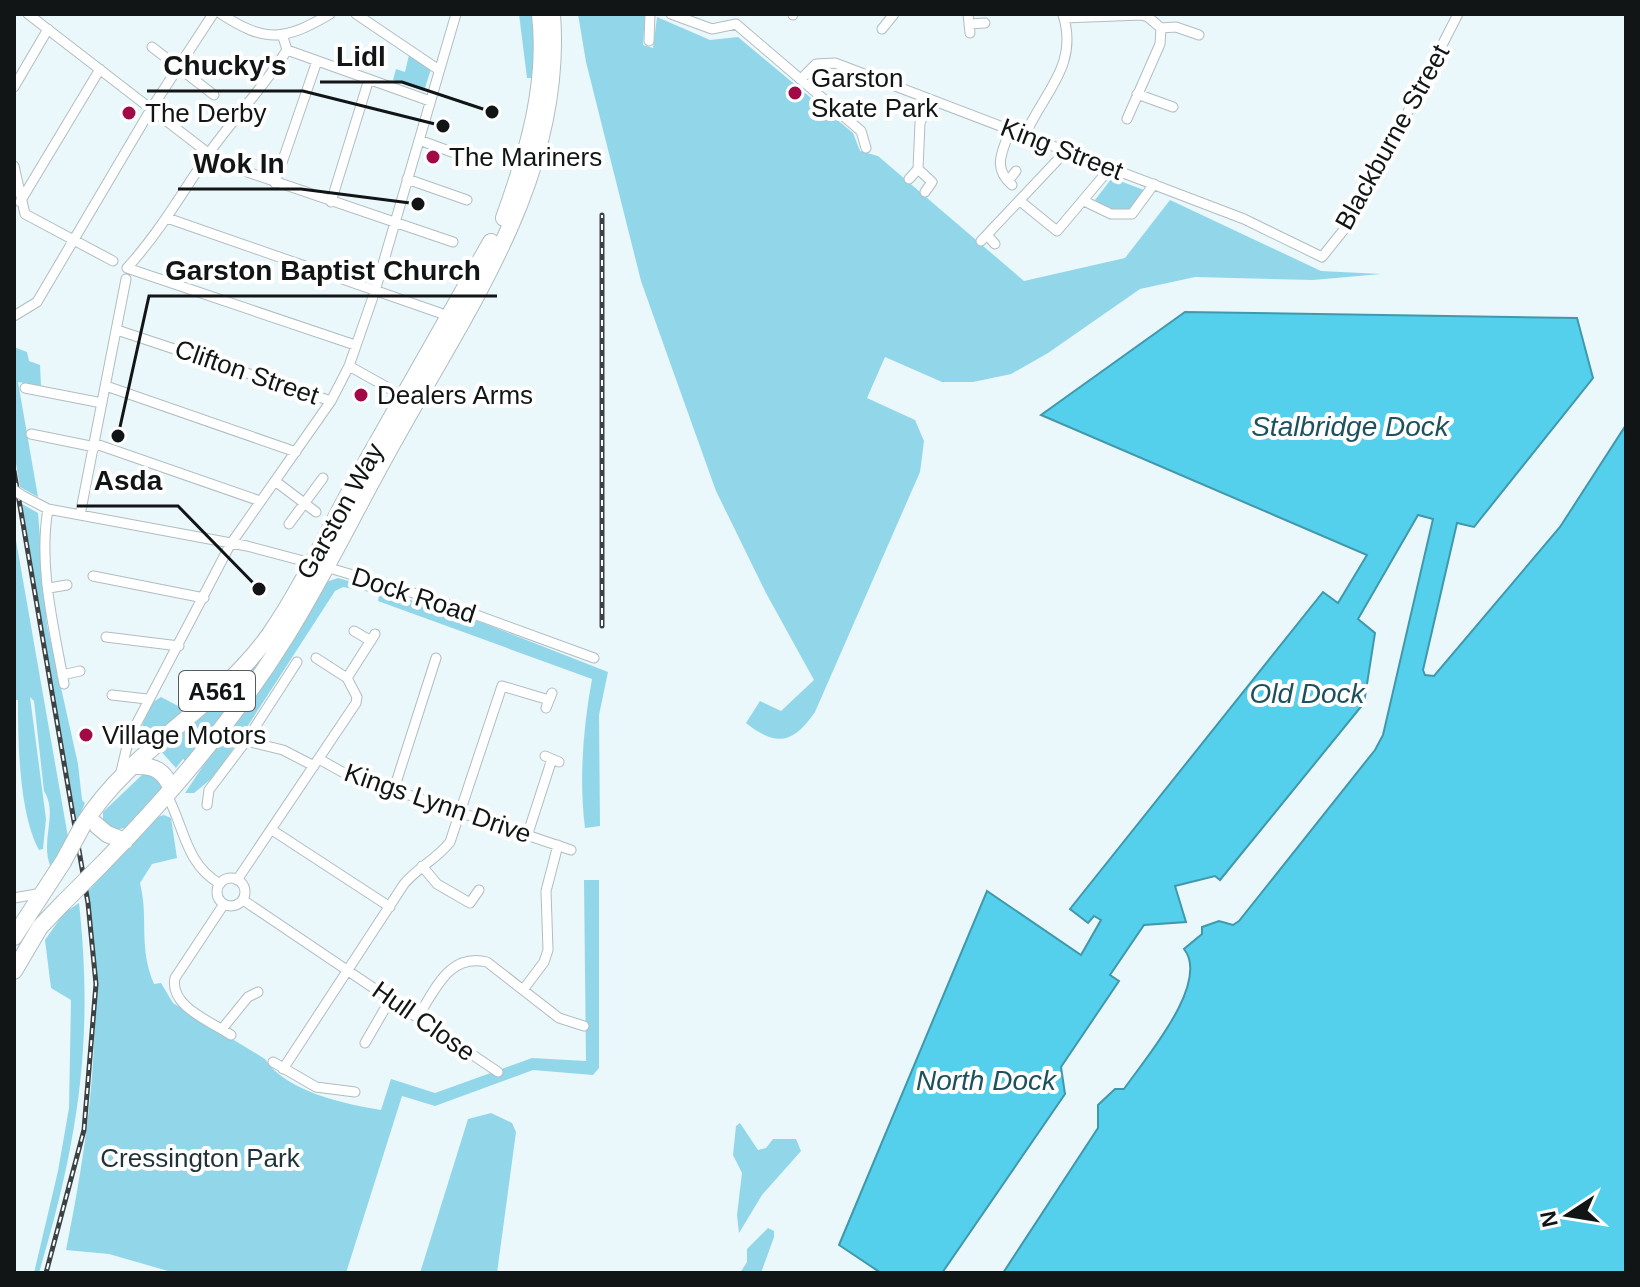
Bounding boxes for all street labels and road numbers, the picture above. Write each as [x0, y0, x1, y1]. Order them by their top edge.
street label: Blackburne Street [1329, 39, 1456, 235]
street label: King Street [997, 112, 1128, 186]
street label: Clifton Street [171, 333, 324, 411]
street label: Garston Way [290, 438, 390, 584]
street label: Dock Road [348, 561, 480, 629]
road number: A561 [179, 671, 255, 711]
street label: Kings Lynn Drive [341, 757, 535, 849]
street label: Hull Close [367, 975, 481, 1067]

